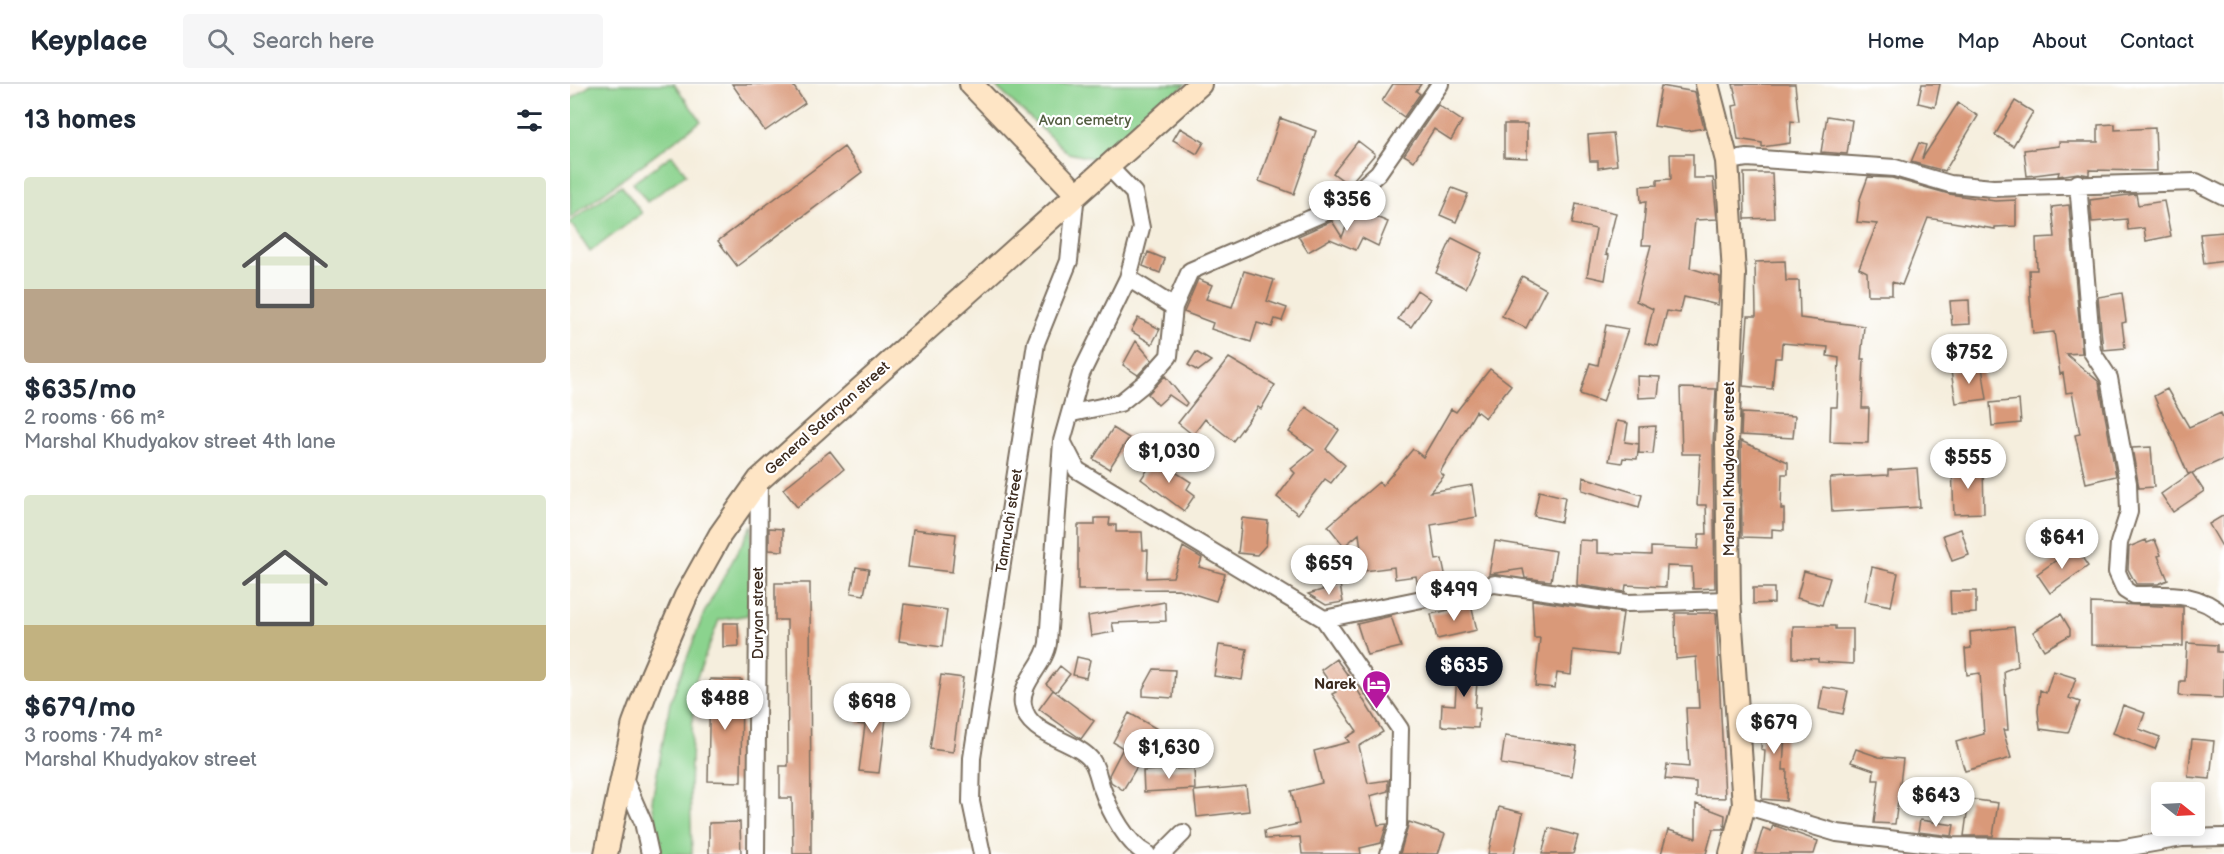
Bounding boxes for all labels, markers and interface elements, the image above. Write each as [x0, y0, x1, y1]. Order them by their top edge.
search box [183, 14, 603, 68]
text: Keyplace [30, 25, 147, 58]
icon: search [204, 25, 237, 58]
text: Search here [252, 28, 374, 55]
text: Home [1867, 29, 1924, 54]
text: Map [1957, 29, 1999, 54]
text: About [2032, 29, 2087, 54]
text: Contact [2120, 29, 2194, 54]
icon: filters [513, 104, 546, 137]
text: 13 homes [24, 105, 136, 136]
park label: Avan cemetry [1039, 111, 1131, 130]
pin: $356 [1311, 181, 1383, 232]
text: $356 [1323, 188, 1371, 212]
icon: home [231, 216, 339, 324]
pin: $752 [1933, 334, 2005, 385]
text: $752 [1945, 341, 1993, 365]
street label: General Safaryan street [761, 357, 894, 479]
text: $635/mo [24, 375, 136, 406]
street label: Marshal Khudyakov street [1720, 381, 1739, 556]
text: 2 rooms · 66 m² [24, 406, 165, 430]
text: Marshal Khudyakov street 4th lane [24, 430, 336, 454]
pin: $1,030 [1120, 433, 1218, 484]
pin: $555 [1932, 439, 2004, 490]
text: $1,030 [1138, 440, 1200, 464]
text: $555 [1944, 446, 1992, 470]
street label: Tamruchi street [992, 467, 1027, 575]
pin: $641 [2026, 519, 2098, 570]
text: $641 [2039, 526, 2085, 550]
icon: home [231, 534, 339, 642]
pin: $659 [1293, 545, 1365, 596]
text: $659 [1305, 552, 1353, 576]
street label: Duryan street [749, 566, 768, 659]
pin: $499 [1418, 571, 1490, 622]
text: $499 [1430, 578, 1478, 602]
pin: $635 [1428, 647, 1500, 698]
text: $635 [1440, 654, 1488, 678]
hotel icon: Narek [1361, 668, 1393, 710]
place label: Narek [1314, 675, 1356, 694]
pin: $488 [689, 680, 761, 731]
pin: $698 [836, 683, 908, 734]
text: $488 [701, 687, 750, 711]
text: $698 [847, 690, 897, 714]
text: $679/mo [24, 693, 136, 724]
pin: $679 [1738, 704, 1810, 755]
text: $679 [1750, 711, 1798, 735]
text: 3 rooms · 74 m² [24, 724, 163, 748]
pin: $1,630 [1120, 729, 1218, 780]
text: $1,630 [1138, 736, 1200, 760]
text: Marshal Khudyakov street [24, 748, 257, 772]
pin: $643 [1900, 777, 1972, 828]
north arrow [2151, 782, 2205, 836]
map controls [2151, 782, 2205, 836]
text: $643 [1912, 784, 1960, 808]

